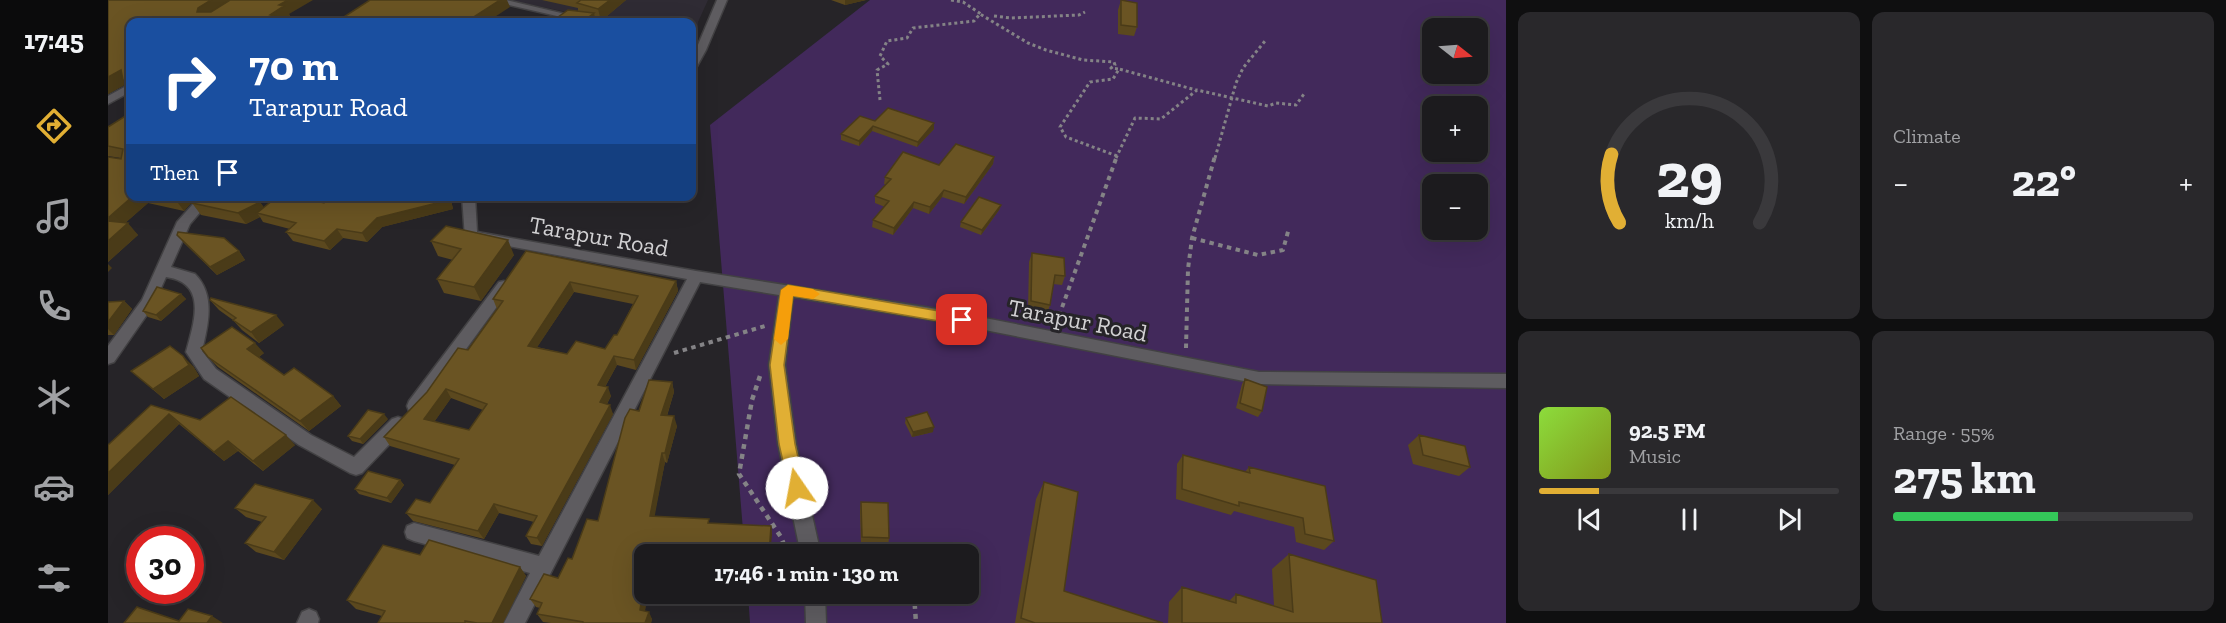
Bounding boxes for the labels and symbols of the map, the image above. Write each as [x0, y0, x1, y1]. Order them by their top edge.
north arrow [1422, 18, 1488, 84]
street label: Tarapur Road [527, 209, 671, 263]
street label: Tarapur Road [1006, 292, 1150, 348]
pin [936, 294, 987, 345]
position arrow [765, 456, 829, 520]
speed limit sign: 30 [126, 526, 204, 604]

